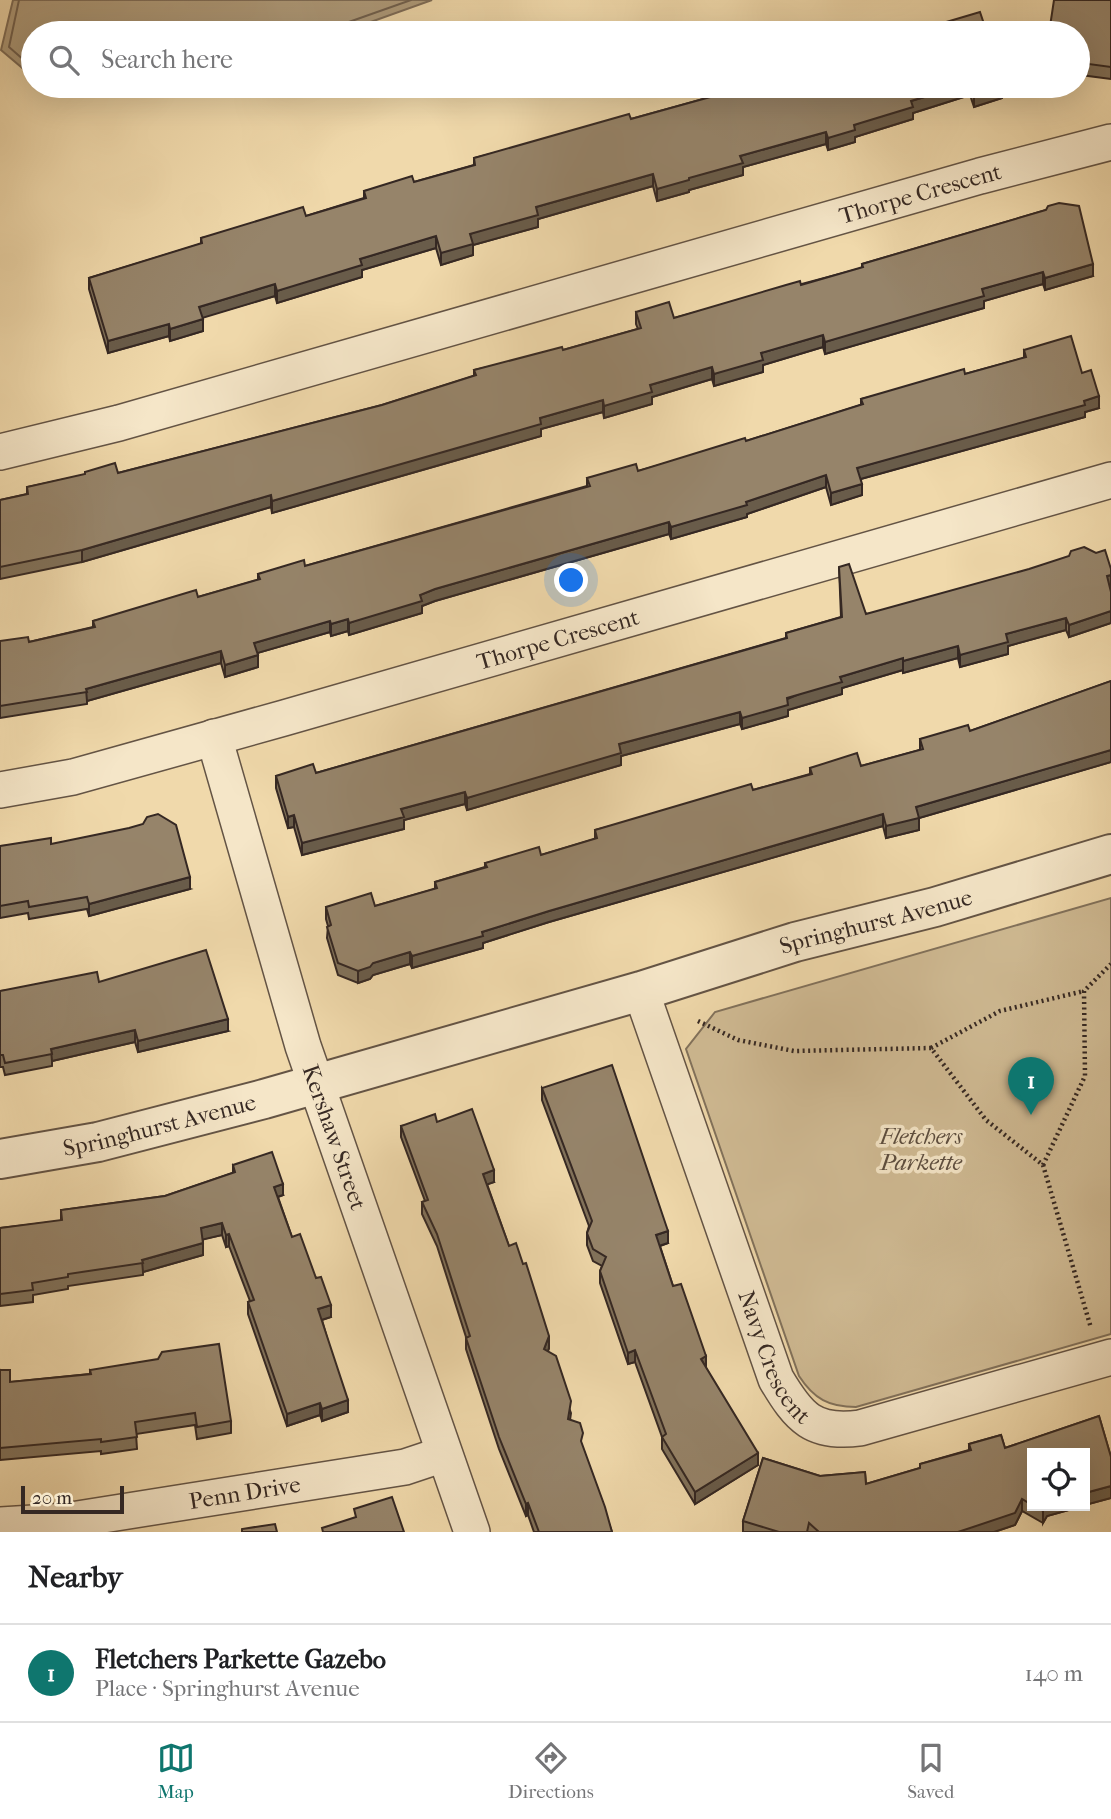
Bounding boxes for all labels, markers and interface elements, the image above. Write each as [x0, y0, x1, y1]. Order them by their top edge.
search box [21, 21, 1090, 98]
icon: search [45, 41, 83, 79]
text: Search here [101, 44, 233, 75]
street label: Thorpe Crescent [836, 158, 1004, 230]
your location [554, 563, 588, 597]
street label: Thorpe Crescent [474, 604, 642, 676]
street label: Springhurst Avenue [776, 884, 975, 960]
pin: 1 [1008, 1057, 1054, 1115]
street label: Kershaw Street [297, 1061, 372, 1213]
street label: Springhurst Avenue [61, 1089, 259, 1162]
park label: Fletchers Parkette [879, 1123, 963, 1176]
street label: Navy Crescent [732, 1287, 816, 1430]
map controls [1027, 1448, 1090, 1511]
button: locate [1027, 1448, 1090, 1511]
street label: Penn Drive [187, 1471, 302, 1515]
scale bar [21, 1483, 124, 1515]
text: 20 m [32, 1487, 72, 1509]
text: Nearby [28, 1560, 123, 1595]
text: Fletchers Parkette Gazebo [95, 1644, 386, 1675]
text: 1 [47, 1660, 55, 1687]
text: 140 m [1024, 1660, 1083, 1687]
text: Place · Springhurst Avenue [95, 1675, 360, 1702]
tab: Map [157, 1739, 195, 1803]
tab: Directions [508, 1739, 594, 1803]
tab: Saved [907, 1739, 954, 1803]

